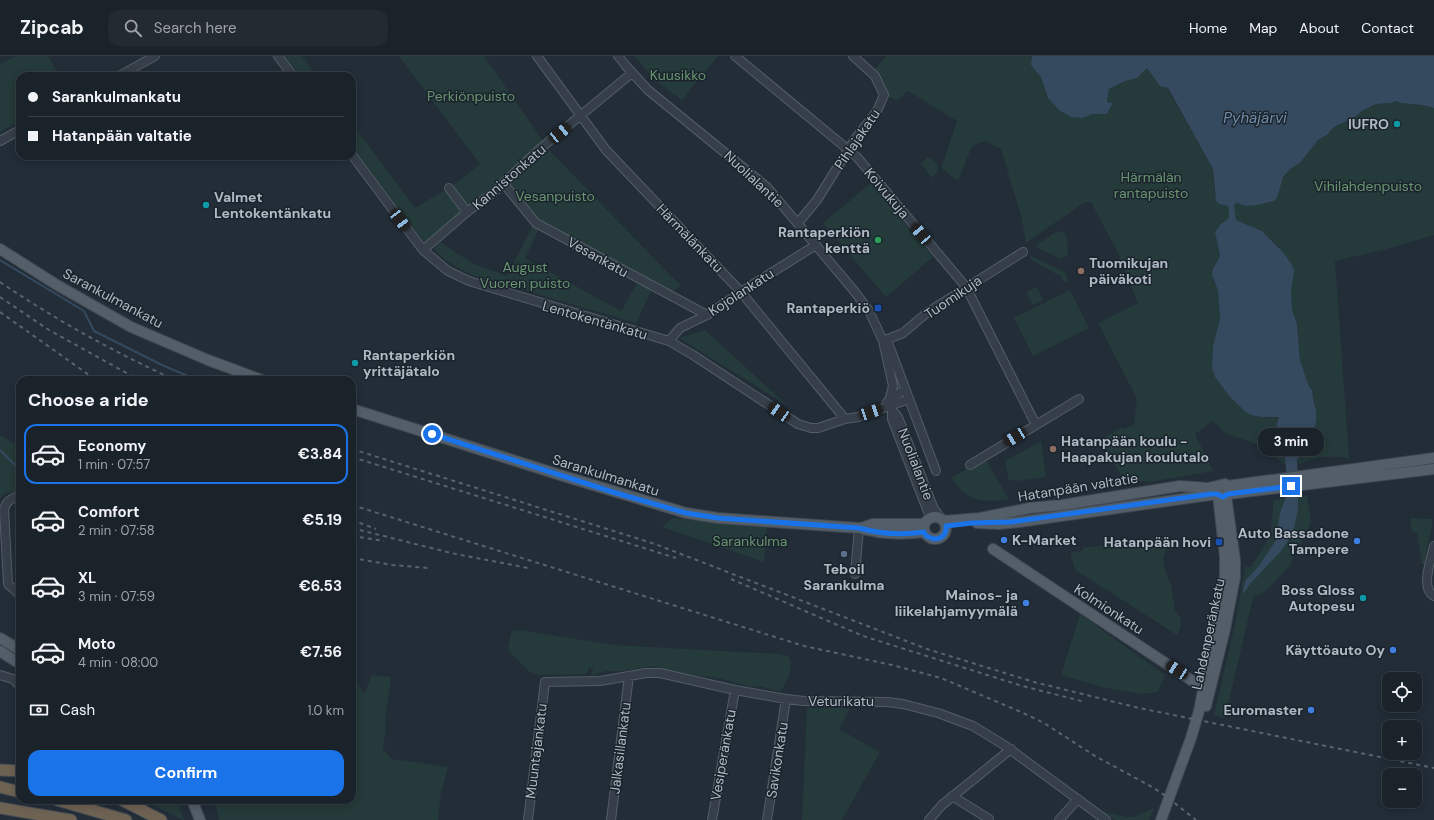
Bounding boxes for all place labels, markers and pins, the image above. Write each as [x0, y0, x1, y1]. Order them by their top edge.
place label: IUFRO [1348, 115, 1389, 133]
marker: IUFRO [1392, 119, 1402, 129]
place label: Valmet Lentokentänkatu [214, 188, 331, 222]
marker: Valmet Lentokentänkatu [201, 200, 211, 210]
place label: Rantaperkiön kenttä [778, 223, 870, 257]
marker: Rantaperkiön kenttä [873, 235, 883, 245]
place label: Tuomikujan päiväkoti [1089, 254, 1168, 288]
marker: Tuomikujan päiväkoti [1076, 266, 1086, 276]
place label: Rantaperkiö [787, 299, 870, 317]
marker: Rantaperkiö [873, 303, 883, 313]
place label: Rantaperkiön yrittäjätalo [363, 346, 455, 380]
marker: Rantaperkiön yrittäjätalo [350, 358, 360, 368]
place label: Hatanpään koulu - Haapakujan koulutalo [1061, 432, 1209, 466]
marker: Hatanpään koulu - Haapakujan koulutalo [1048, 444, 1058, 454]
place label: Auto Bassadone Tampere [1238, 524, 1349, 558]
place label: K-Market [1012, 531, 1077, 549]
place label: Hatanpään hovi [1104, 533, 1211, 551]
marker: K-Market [999, 535, 1009, 545]
marker: Auto Bassadone Tampere [1352, 536, 1362, 546]
marker: Hatanpään hovi [1214, 537, 1224, 547]
marker: Teboil Sarankulma [839, 549, 849, 559]
place label: Teboil Sarankulma [803, 560, 885, 594]
place label: Boss Gloss Autopesu [1281, 581, 1355, 615]
place label: Mainos- ja liikelahjamyymälä [895, 586, 1018, 620]
marker: Boss Gloss Autopesu [1358, 593, 1368, 603]
marker: Mainos- ja liikelahjamyymälä [1021, 598, 1031, 608]
place label: Käyttöauto Oy [1285, 641, 1386, 659]
marker: Käyttöauto Oy [1388, 645, 1398, 655]
place label: Euromaster [1223, 701, 1303, 719]
marker: Euromaster [1306, 705, 1316, 715]

